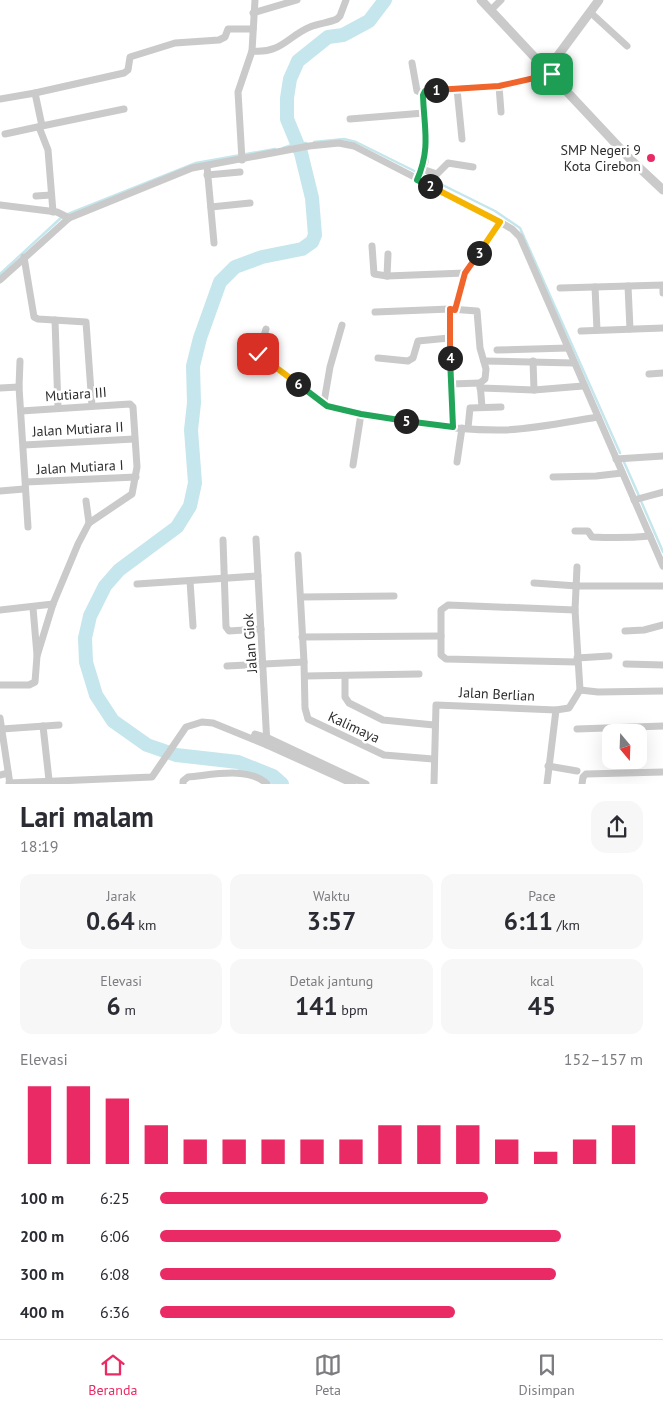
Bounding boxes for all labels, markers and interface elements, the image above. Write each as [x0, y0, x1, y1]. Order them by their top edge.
pin [531, 53, 573, 95]
icon: arrive [538, 60, 566, 88]
pin: 1 [424, 78, 448, 102]
text: 1 [433, 81, 440, 99]
place label: SMP Negeri 9 Kota Cirebon [561, 141, 641, 175]
marker: SMP Negeri 9 Kota Cirebon [645, 152, 657, 164]
pin: 2 [418, 174, 442, 198]
text: 2 [427, 177, 434, 195]
pin: 3 [466, 240, 492, 266]
text: 3 [476, 244, 483, 262]
pin [237, 333, 279, 375]
icon: check [244, 340, 272, 368]
pin: 4 [438, 346, 462, 370]
text: 4 [447, 349, 454, 367]
pin: 6 [286, 372, 310, 396]
text: 6 [295, 375, 302, 393]
street label: Mutiara III [45, 383, 107, 405]
pin: 5 [394, 408, 418, 434]
text: 5 [403, 412, 410, 430]
street label: Jalan Mutiara II [31, 418, 124, 440]
street label: Jalan Mutiara I [35, 456, 124, 478]
street label: Jalan Giok [239, 612, 261, 675]
street label: Jalan Berlian [458, 683, 535, 705]
street label: Kalimaya [325, 707, 383, 747]
north arrow [602, 724, 648, 769]
map controls [602, 724, 647, 769]
text: Lari malam [20, 798, 154, 835]
button: share [591, 801, 643, 853]
text: 18:19 [20, 836, 58, 856]
text: Jarak [106, 887, 136, 905]
text: Waktu [313, 887, 350, 905]
text: Pace [528, 887, 556, 905]
text: 0.64 [86, 905, 135, 937]
text: 3:57 [307, 905, 356, 937]
text: 6:11 [504, 905, 553, 937]
text: km [135, 916, 156, 934]
text: /km [553, 916, 580, 934]
text: Elevasi [100, 972, 142, 990]
text: Detak jantung [290, 972, 373, 990]
text: kcal [530, 972, 554, 990]
text: 6 [107, 990, 121, 1022]
text: 141 [295, 990, 338, 1022]
text: 45 [528, 990, 556, 1022]
text: m [121, 1001, 136, 1019]
text: bpm [338, 1001, 368, 1019]
text: Elevasi [20, 1049, 68, 1069]
text: 152–157 m [564, 1049, 643, 1069]
text: 100 m [20, 1188, 64, 1208]
text: 6:25 [100, 1188, 130, 1208]
text: 200 m [20, 1226, 64, 1246]
text: 6:06 [100, 1226, 130, 1246]
text: 300 m [20, 1264, 64, 1284]
text: 6:08 [100, 1264, 130, 1284]
text: 400 m [20, 1302, 64, 1322]
text: 6:36 [100, 1302, 130, 1322]
tab: Beranda [88, 1351, 137, 1399]
tab: Peta [314, 1351, 342, 1399]
tab: Disimpan [519, 1351, 575, 1399]

